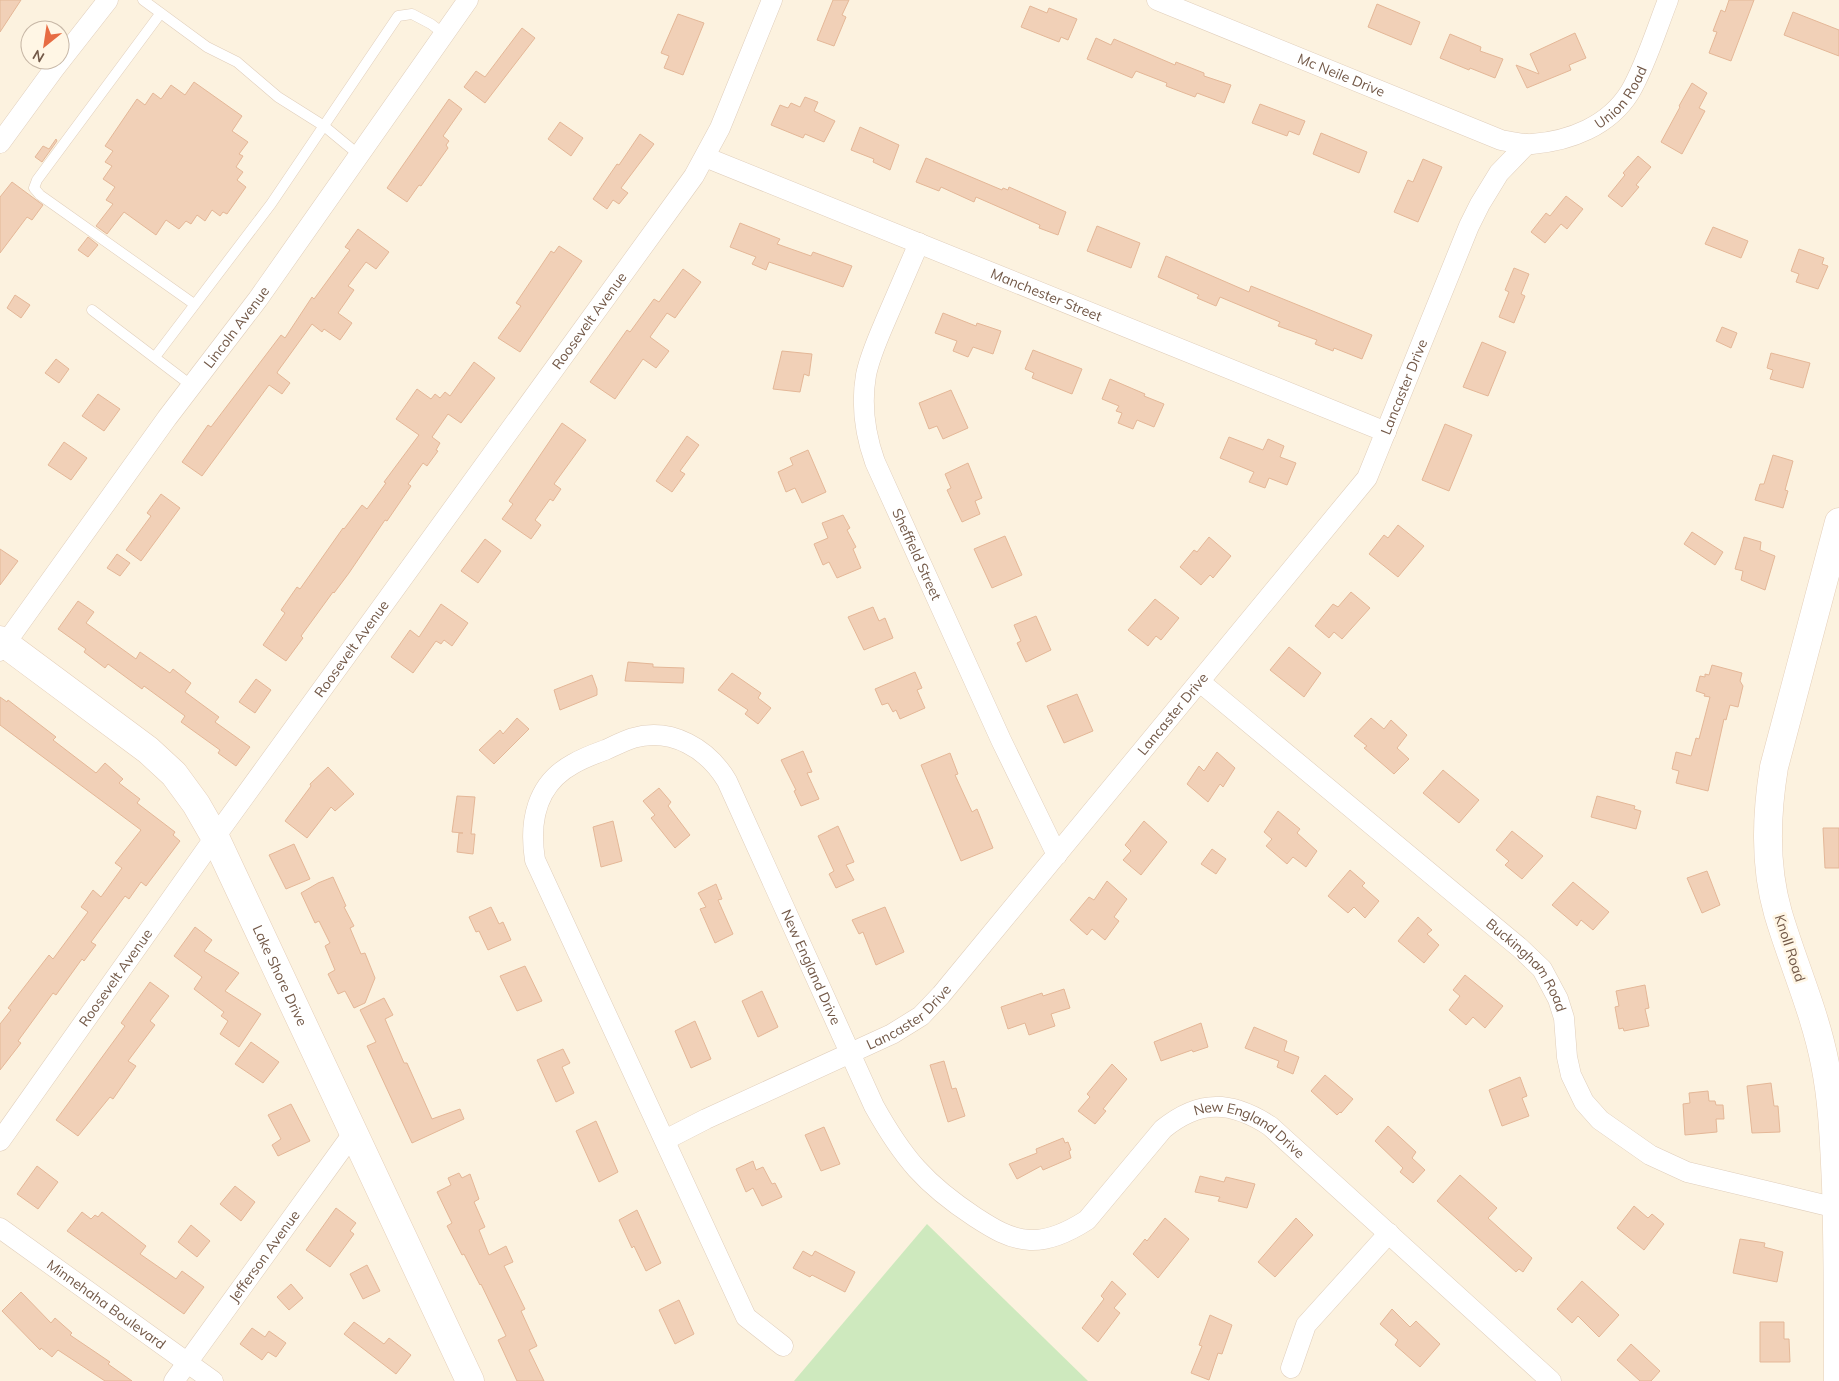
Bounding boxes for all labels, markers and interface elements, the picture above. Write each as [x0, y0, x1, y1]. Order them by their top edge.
north arrow [20, 20, 70, 70]
text: N [29, 46, 48, 67]
street label: Mc Neile Drive [1295, 49, 1388, 101]
street label: Union Road [1591, 63, 1651, 133]
street label: Manchester Street [988, 264, 1105, 325]
street label: Roosevelt Avenue [548, 269, 630, 373]
street label: Lincoln Avenue [200, 283, 273, 372]
street label: Lancaster Drive [1377, 336, 1431, 437]
street label: Sheffield Street [888, 505, 945, 603]
street label: Roosevelt Avenue [310, 596, 393, 701]
street label: Lancaster Drive [1133, 669, 1212, 759]
street label: New England Drive [777, 907, 845, 1028]
street label: Knoll Road [1771, 912, 1809, 984]
street label: Buckingham Road [1482, 915, 1570, 1014]
street label: Lake Shore Drive [249, 922, 311, 1029]
street label: Roosevelt Avenue [75, 925, 156, 1030]
street label: Lancaster Drive [863, 981, 955, 1054]
street label: New England Drive [1192, 1098, 1309, 1162]
street label: Jefferson Avenue [225, 1207, 304, 1306]
street label: Minnehaha Boulevard [44, 1256, 169, 1353]

